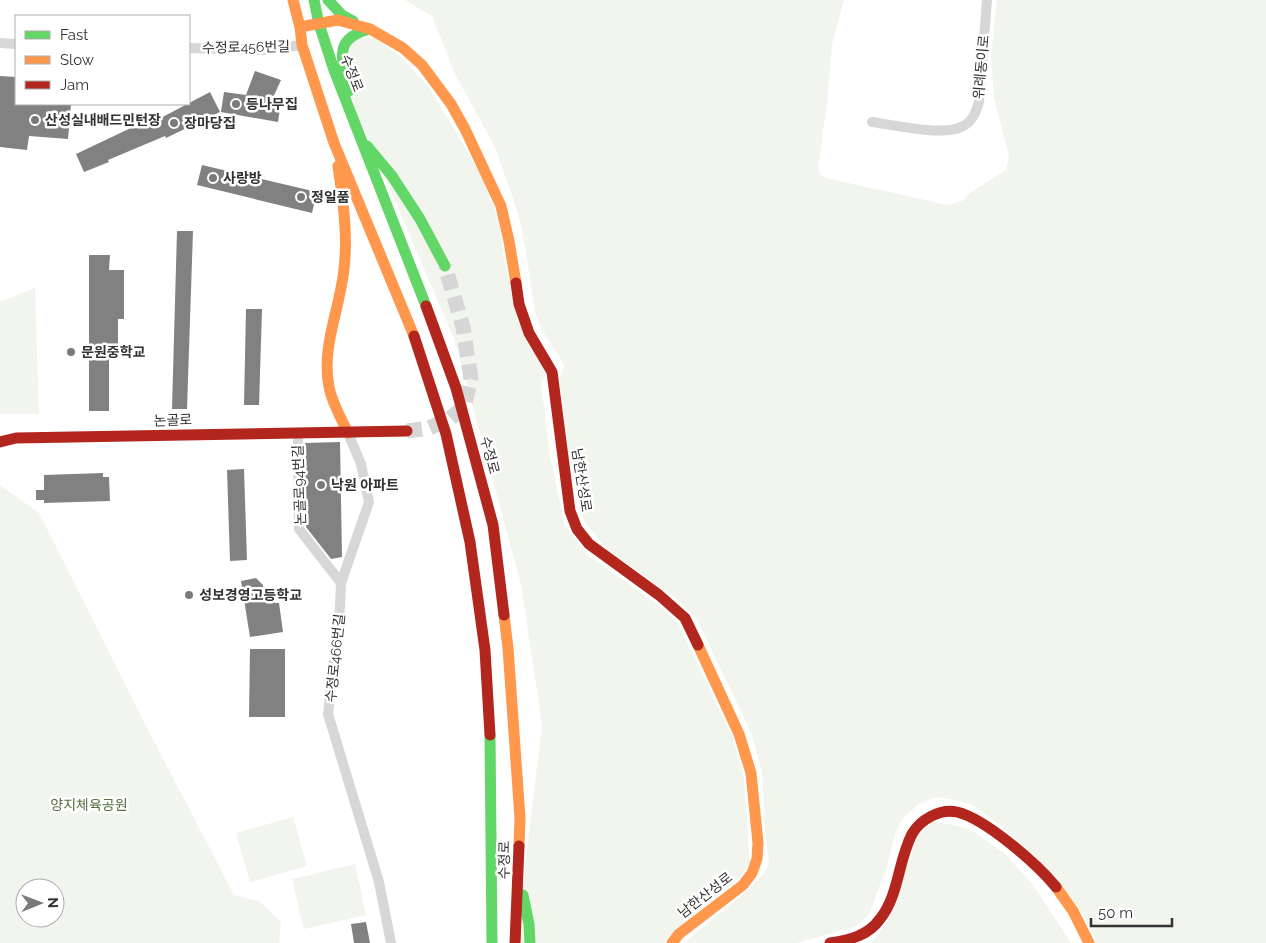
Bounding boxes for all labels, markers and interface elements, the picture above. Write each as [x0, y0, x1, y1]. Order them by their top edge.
legend [15, 15, 190, 105]
text: Fast [60, 26, 88, 44]
street label: 위례동이로 [970, 34, 992, 100]
street label: 수정로456번길 [202, 38, 290, 56]
text: Slow [60, 51, 94, 69]
street label: 수정로 [338, 52, 366, 94]
text: Jam [60, 76, 89, 94]
place label: 등나무집 [246, 96, 298, 112]
marker: 등나무집 [230, 98, 242, 110]
place label: 산성실내배드민턴장 [45, 112, 161, 128]
marker: 산성실내배드민턴장 [29, 114, 41, 126]
place label: 장마당집 [184, 115, 236, 131]
marker: 장마당집 [168, 117, 180, 129]
place label: 사랑방 [223, 170, 262, 186]
marker: 사랑방 [207, 172, 219, 184]
place label: 정일품 [311, 189, 350, 205]
marker: 정일품 [295, 191, 307, 203]
place label: 문원중학교 [81, 344, 146, 360]
marker: 문원중학교 [65, 346, 77, 358]
street label: 논골로 [153, 411, 193, 429]
street label: 수정로 [477, 434, 503, 476]
street label: 논골로94번길 [290, 445, 308, 525]
street label: 남한산성로 [569, 447, 595, 513]
place label: 낙원 아파트 [331, 477, 399, 493]
marker: 낙원 아파트 [315, 479, 327, 491]
place label: 성보경영고등학교 [199, 587, 302, 603]
marker: 성보경영고등학교 [183, 589, 195, 601]
street label: 수정로466번길 [322, 613, 348, 703]
park label: 양지체육공원 [50, 797, 128, 813]
street label: 수정로 [496, 840, 512, 879]
street label: 남한산성로 [675, 869, 735, 921]
north arrow [15, 878, 65, 928]
scale bar [1091, 896, 1172, 928]
text: N [45, 897, 61, 908]
text: 50 m [1098, 904, 1133, 922]

